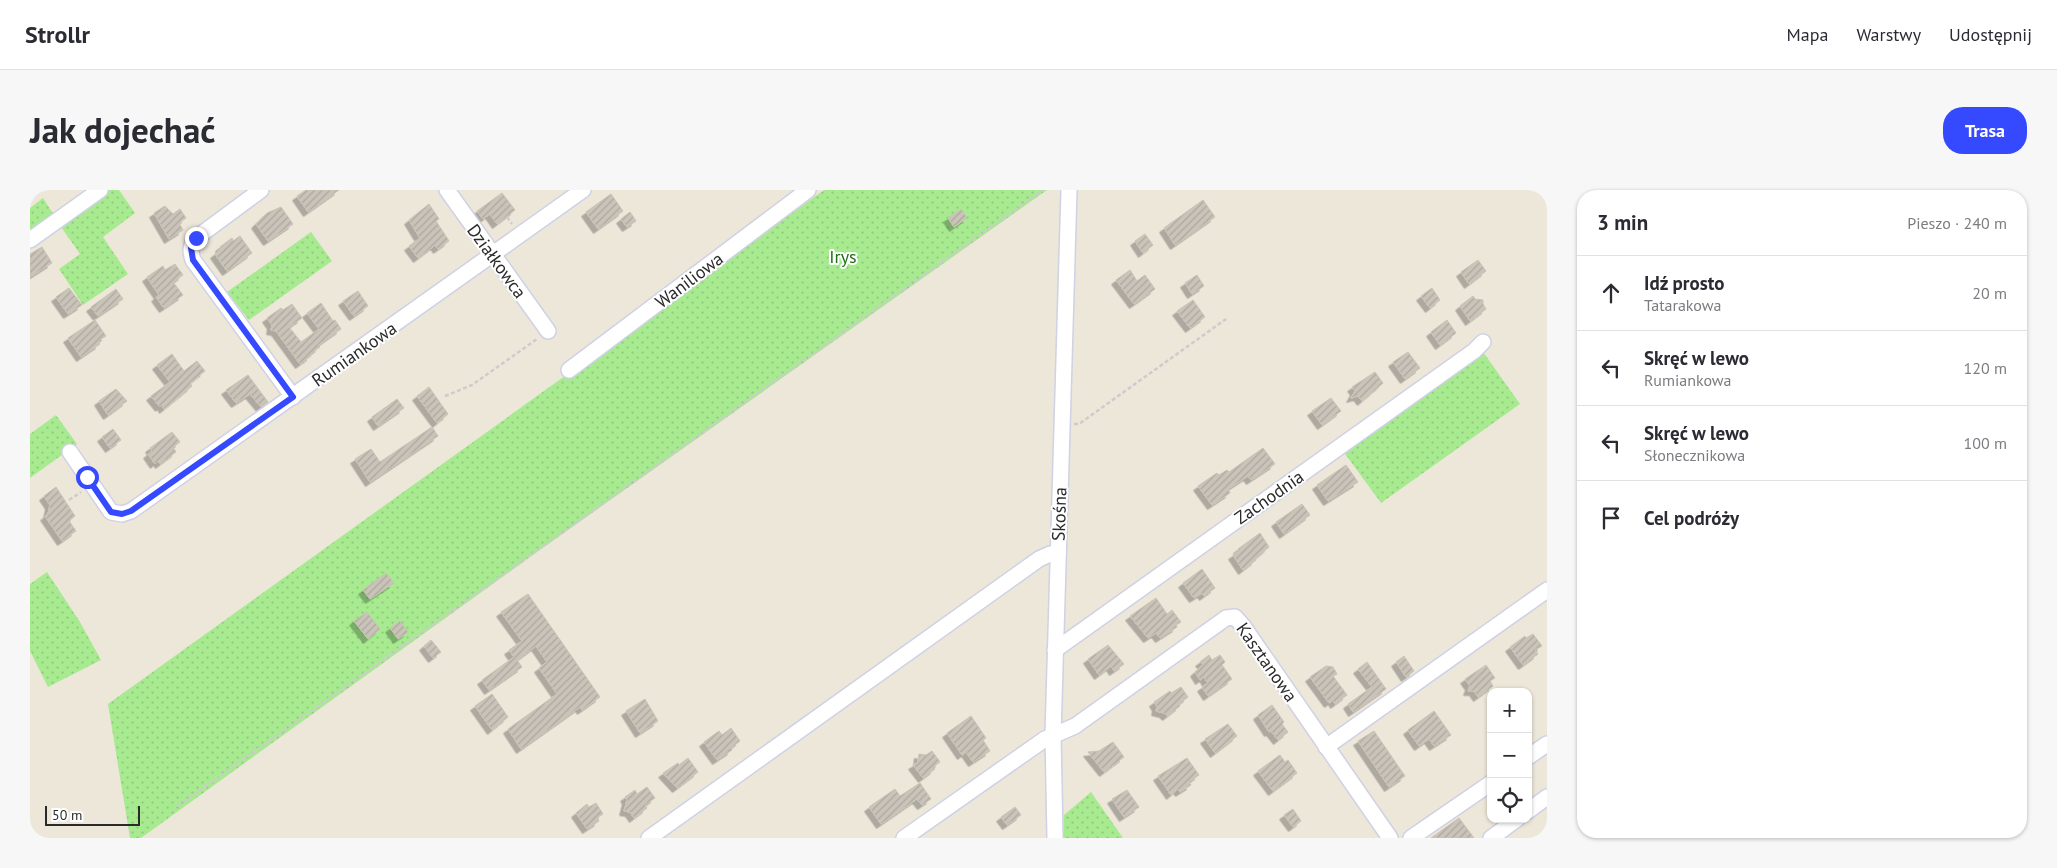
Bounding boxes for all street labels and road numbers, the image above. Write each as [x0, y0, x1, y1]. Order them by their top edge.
street label: Działkowca [462, 219, 532, 303]
street label: Waniliowa [650, 247, 728, 313]
street label: Rumiankowa [307, 316, 401, 392]
street label: Zachodnia [1230, 465, 1308, 529]
street label: Skośna [1047, 487, 1071, 541]
street label: Kasztanowa [1231, 618, 1303, 706]

